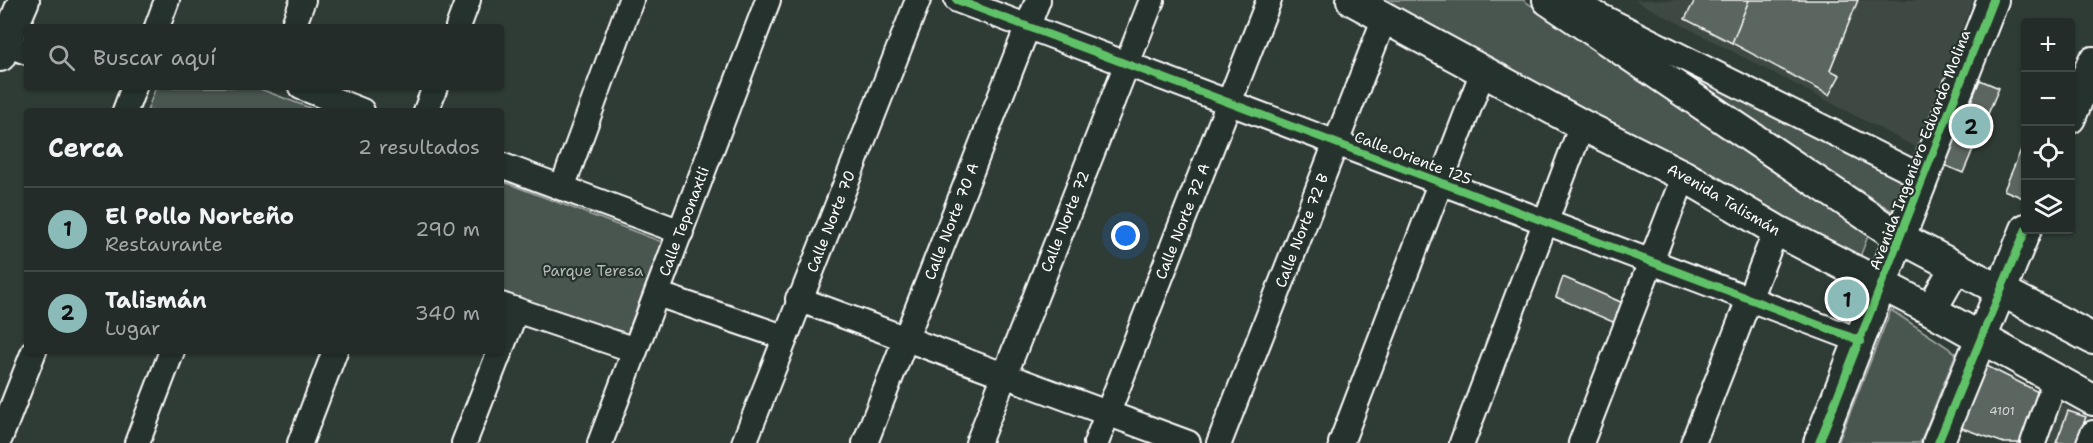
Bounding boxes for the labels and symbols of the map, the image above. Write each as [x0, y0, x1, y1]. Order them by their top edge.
street label: Avenida Ingeniero Eduardo Molina [1865, 26, 1975, 273]
pin: 2 [1952, 104, 1990, 148]
street label: Calle Oriente 125 [1352, 126, 1474, 190]
street label: Avenida Talismán [1664, 159, 1784, 240]
street label: Calle Norte 70 A [920, 160, 983, 283]
street label: Calle Norte 72 A [1151, 160, 1214, 282]
street label: Calle Teponaxtli [654, 164, 714, 279]
street label: Calle Norte 70 [802, 168, 860, 275]
street label: Calle Norte 72 [1036, 168, 1094, 275]
street label: Calle Norte 72 B [1270, 170, 1333, 291]
your location [1111, 221, 1140, 250]
park label: Parque Teresa [543, 261, 644, 281]
pin: 1 [1828, 276, 1866, 322]
house number: 4101 [1989, 403, 2015, 419]

